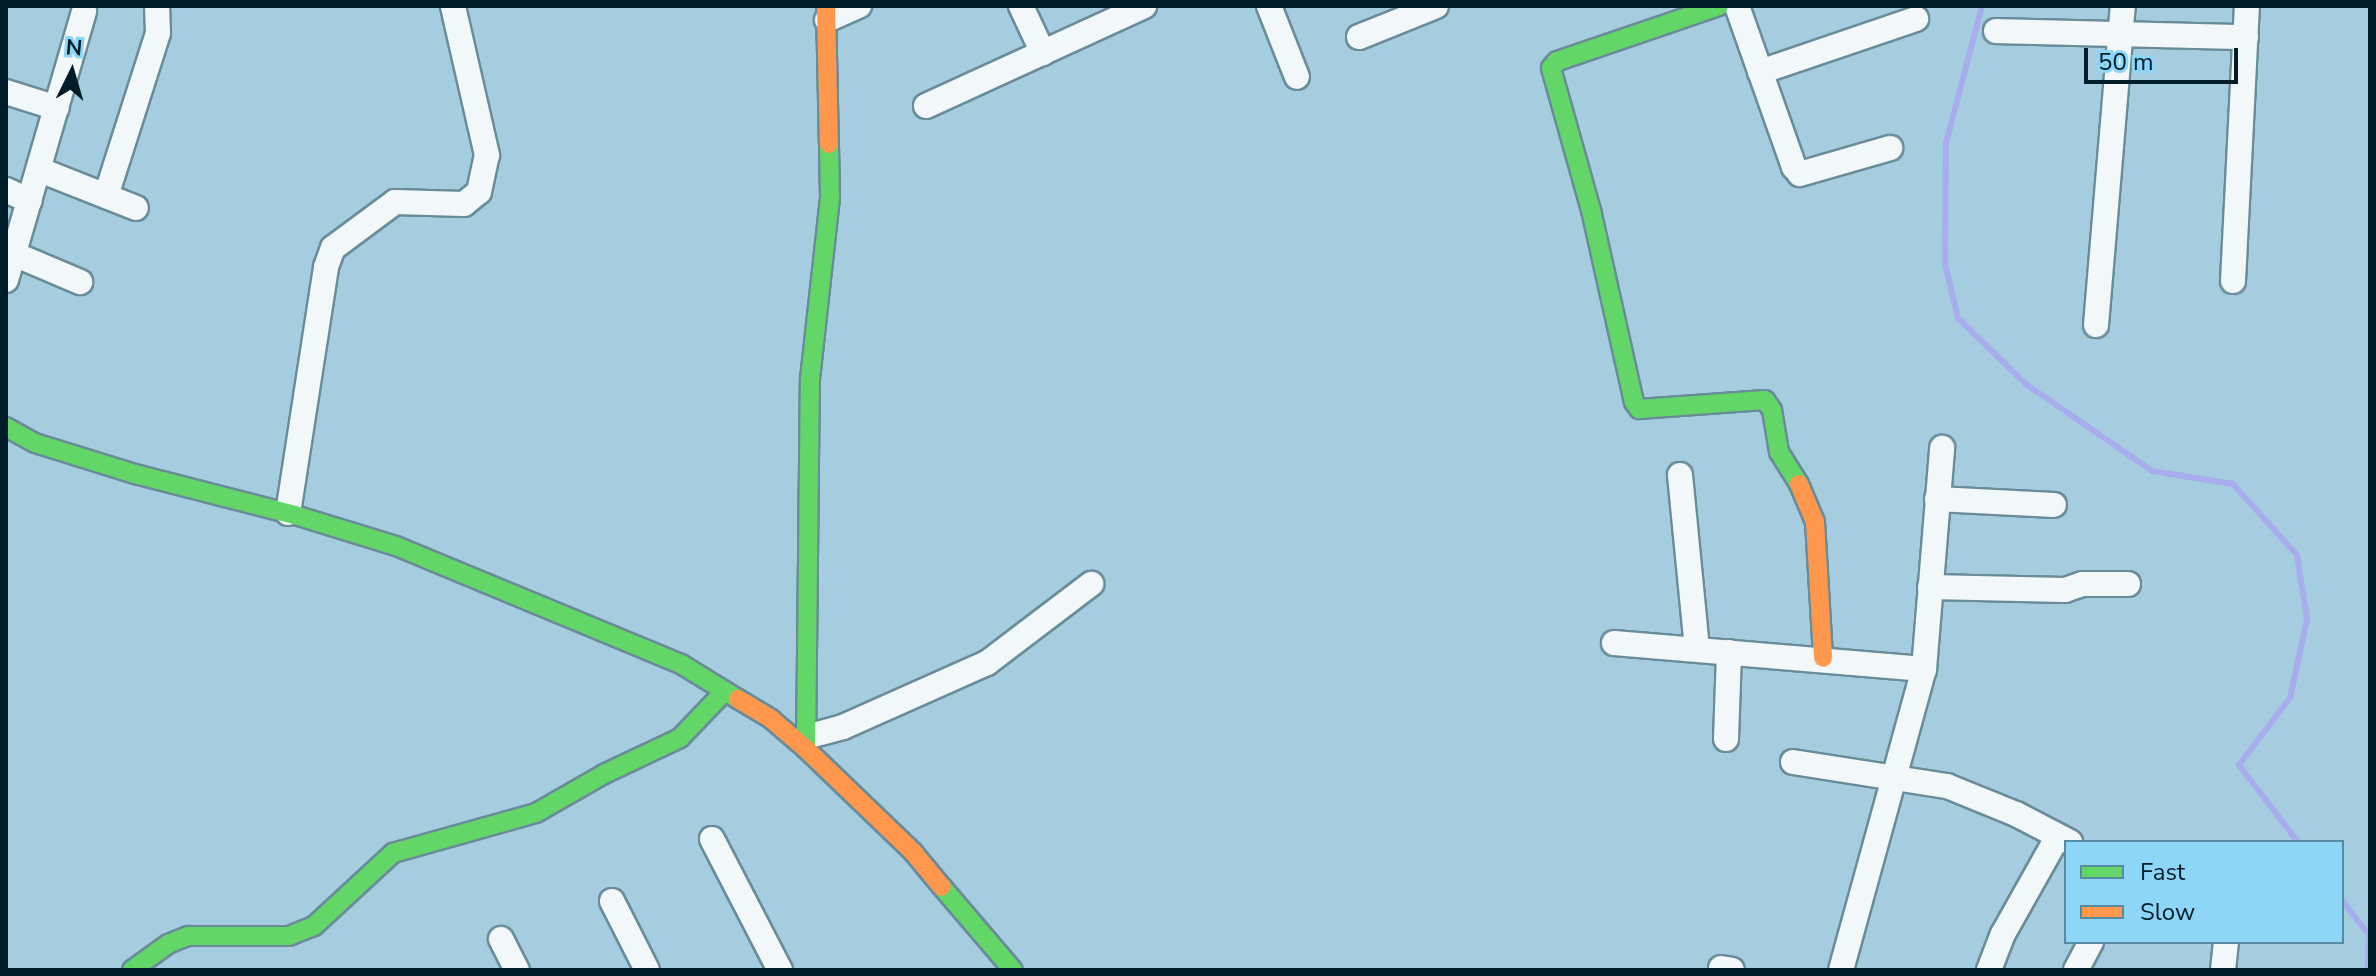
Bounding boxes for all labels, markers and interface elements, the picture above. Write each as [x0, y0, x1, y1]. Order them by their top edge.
north arrow [32, 32, 112, 112]
text: N [65, 32, 84, 64]
scale bar [2088, 32, 2242, 82]
text: 50 m [2098, 46, 2154, 78]
legend [2064, 840, 2344, 944]
text: Fast [2140, 856, 2185, 888]
text: Slow [2140, 896, 2195, 928]

